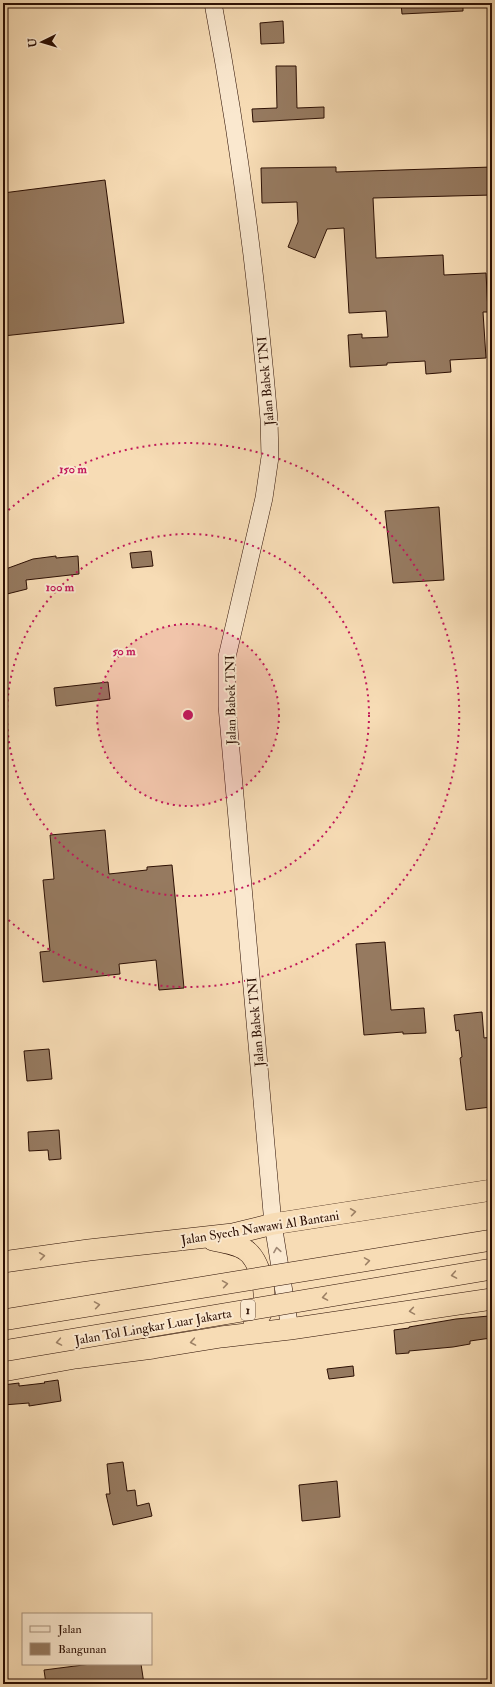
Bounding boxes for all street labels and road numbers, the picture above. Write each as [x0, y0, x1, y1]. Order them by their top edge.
street label: Jalan Babek TNI [254, 336, 278, 427]
street label: Jalan Babek TNI [222, 655, 240, 746]
street label: Jalan Babek TNI [244, 977, 268, 1068]
street label: Jalan Syech Nawawi Al Bantani [179, 1207, 341, 1250]
road number: 1 [241, 1300, 255, 1320]
street label: Jalan Tol Lingkar Luar Jakarta [73, 1305, 233, 1349]

